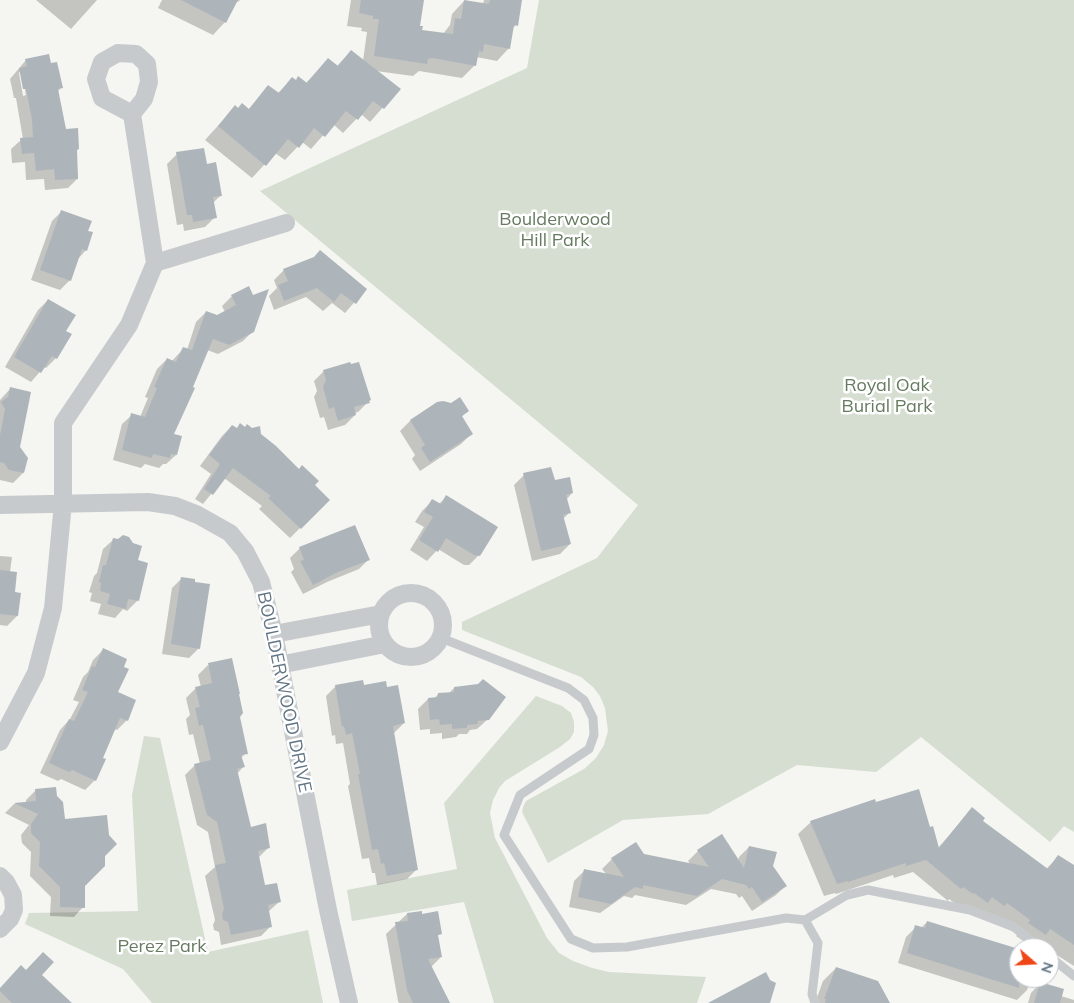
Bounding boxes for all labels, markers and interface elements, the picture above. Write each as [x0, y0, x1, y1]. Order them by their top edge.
park label: Boulderwood Hill Park [499, 209, 611, 252]
park label: Royal Oak Burial Park [841, 375, 933, 418]
street label: BOULDERWOOD DRIVE [252, 590, 316, 794]
park label: Perez Park [117, 936, 207, 958]
north arrow [1009, 938, 1059, 988]
text: N [1037, 960, 1057, 975]

